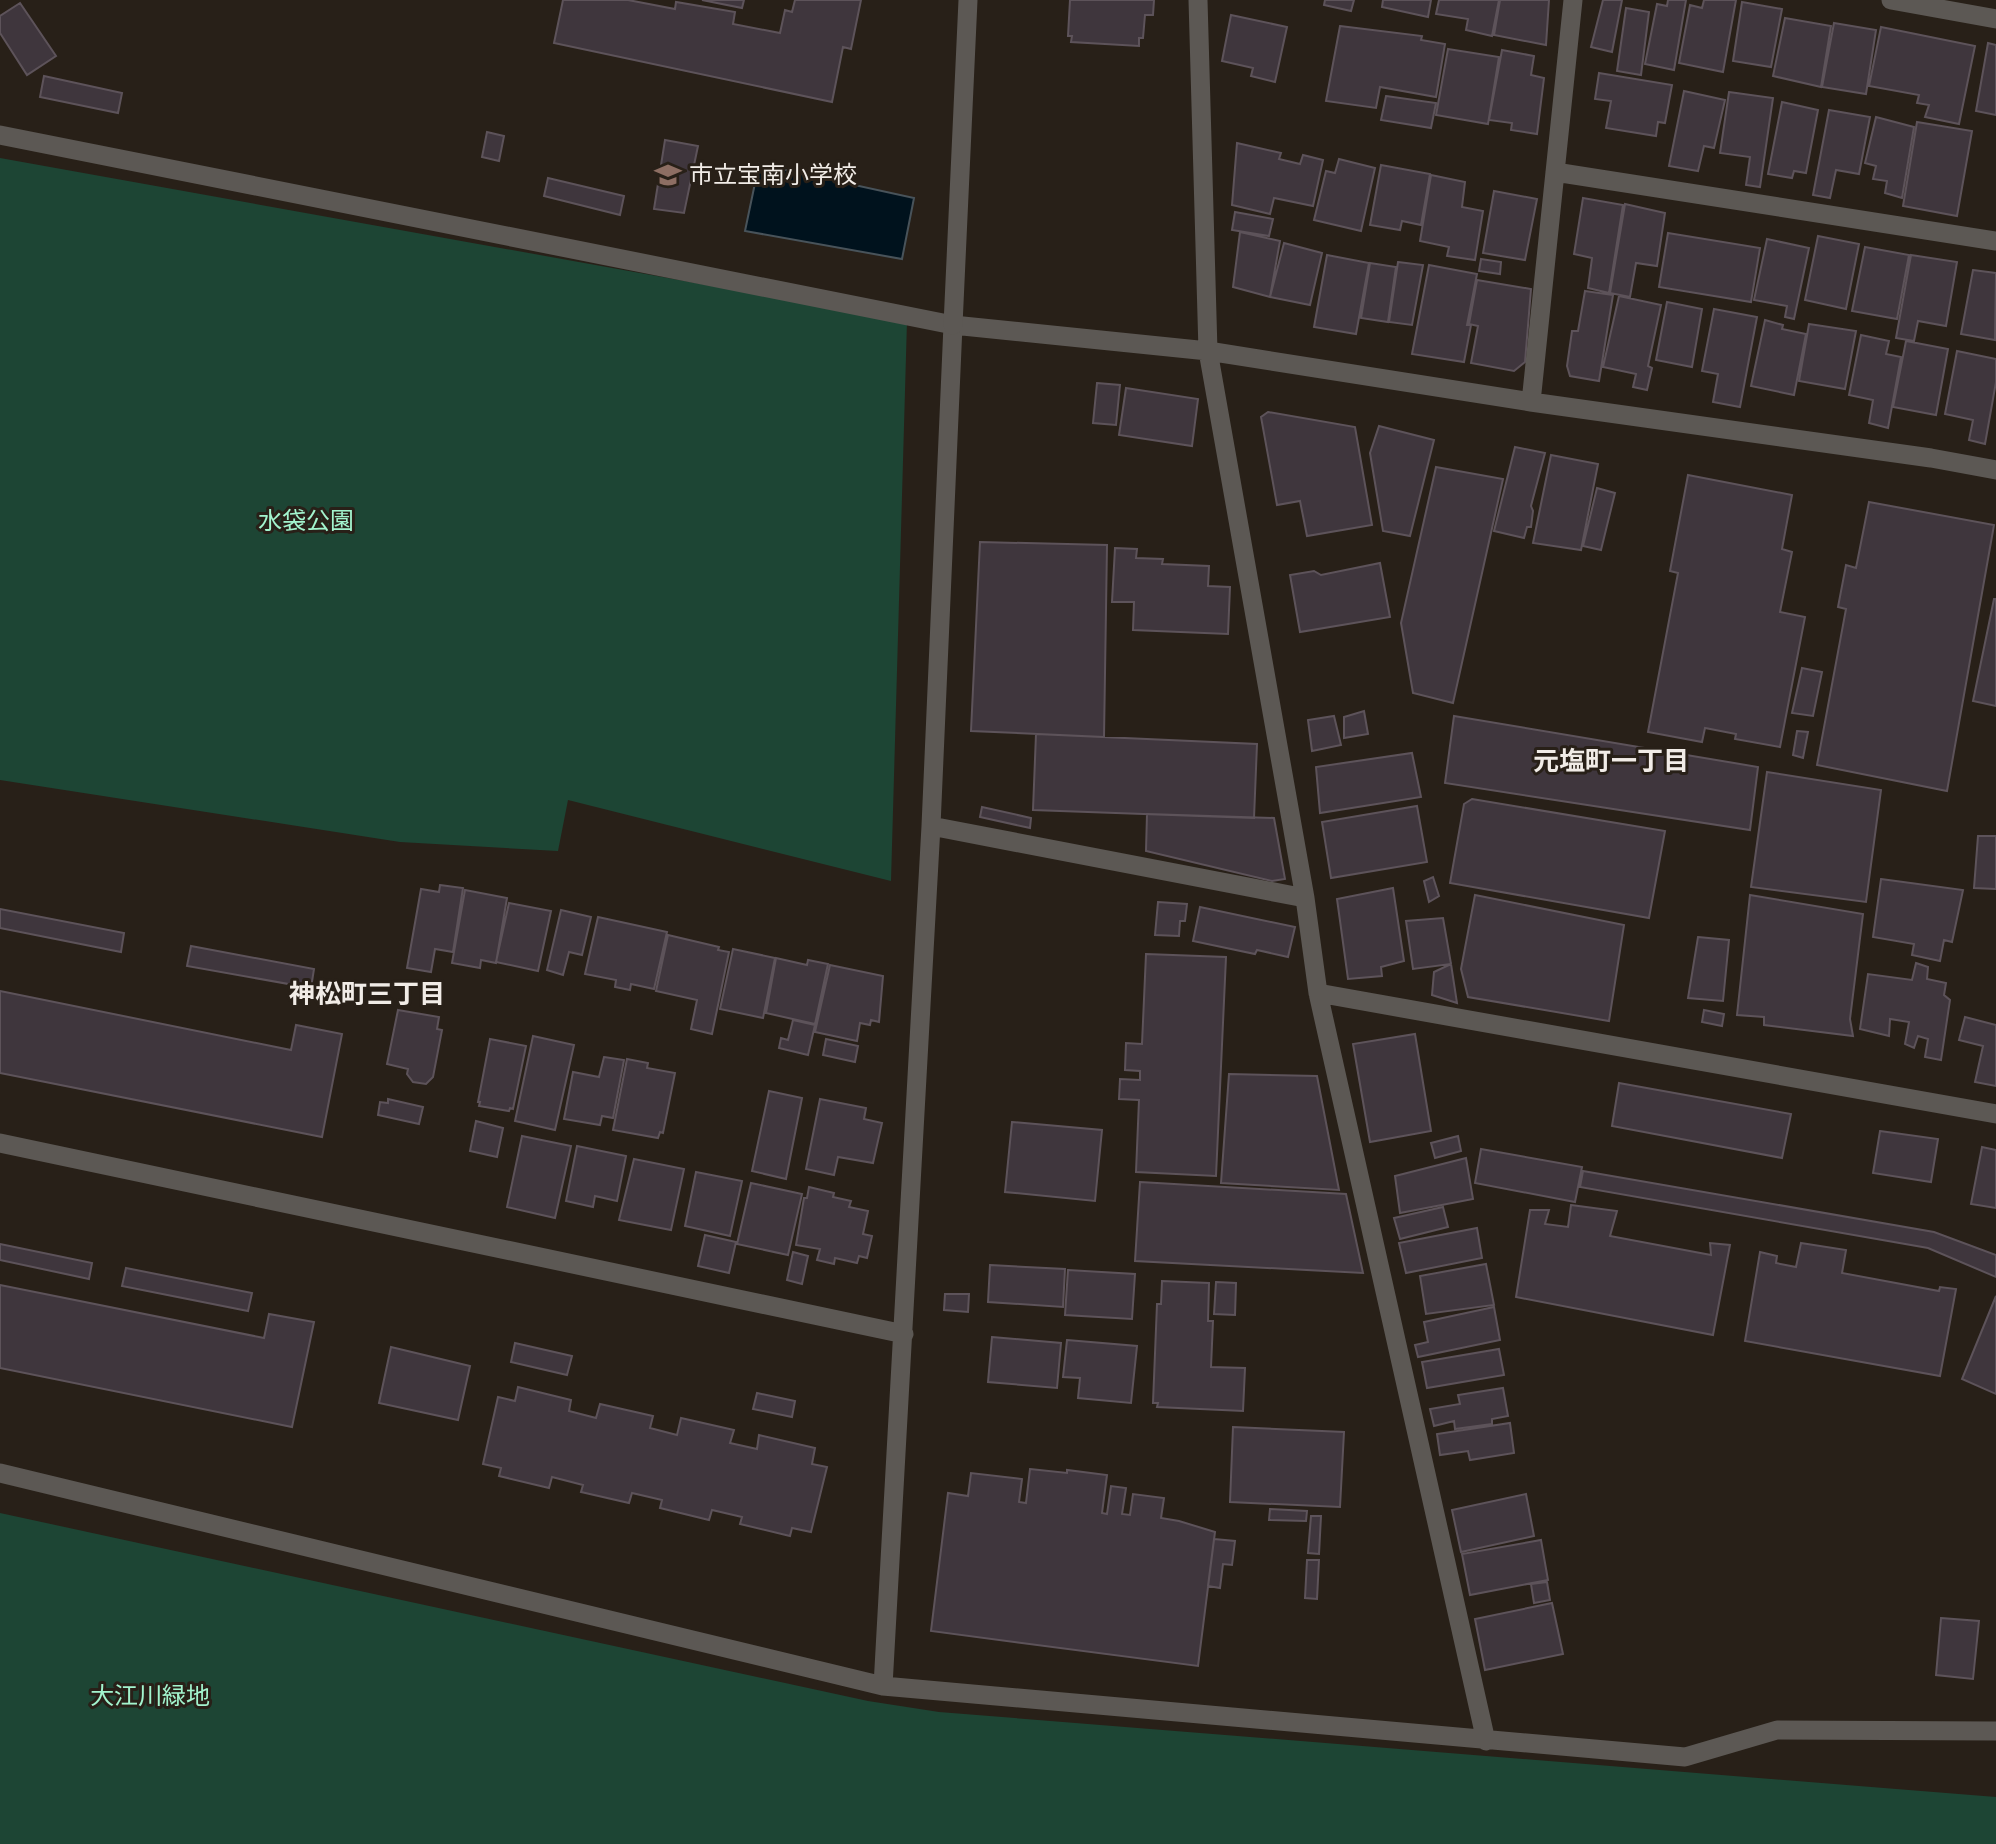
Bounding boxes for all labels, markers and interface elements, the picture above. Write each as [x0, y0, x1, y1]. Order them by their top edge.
place label: 市立宝南小学校 [689, 158, 857, 190]
school or university icon: 市立宝南小学校 [653, 160, 683, 190]
park label: 水袋公園 [258, 504, 354, 536]
district label: 元塩町一丁目 [1533, 743, 1689, 777]
district label: 神松町三丁目 [289, 976, 445, 1010]
park label: 大江川緑地 [90, 1679, 210, 1711]

